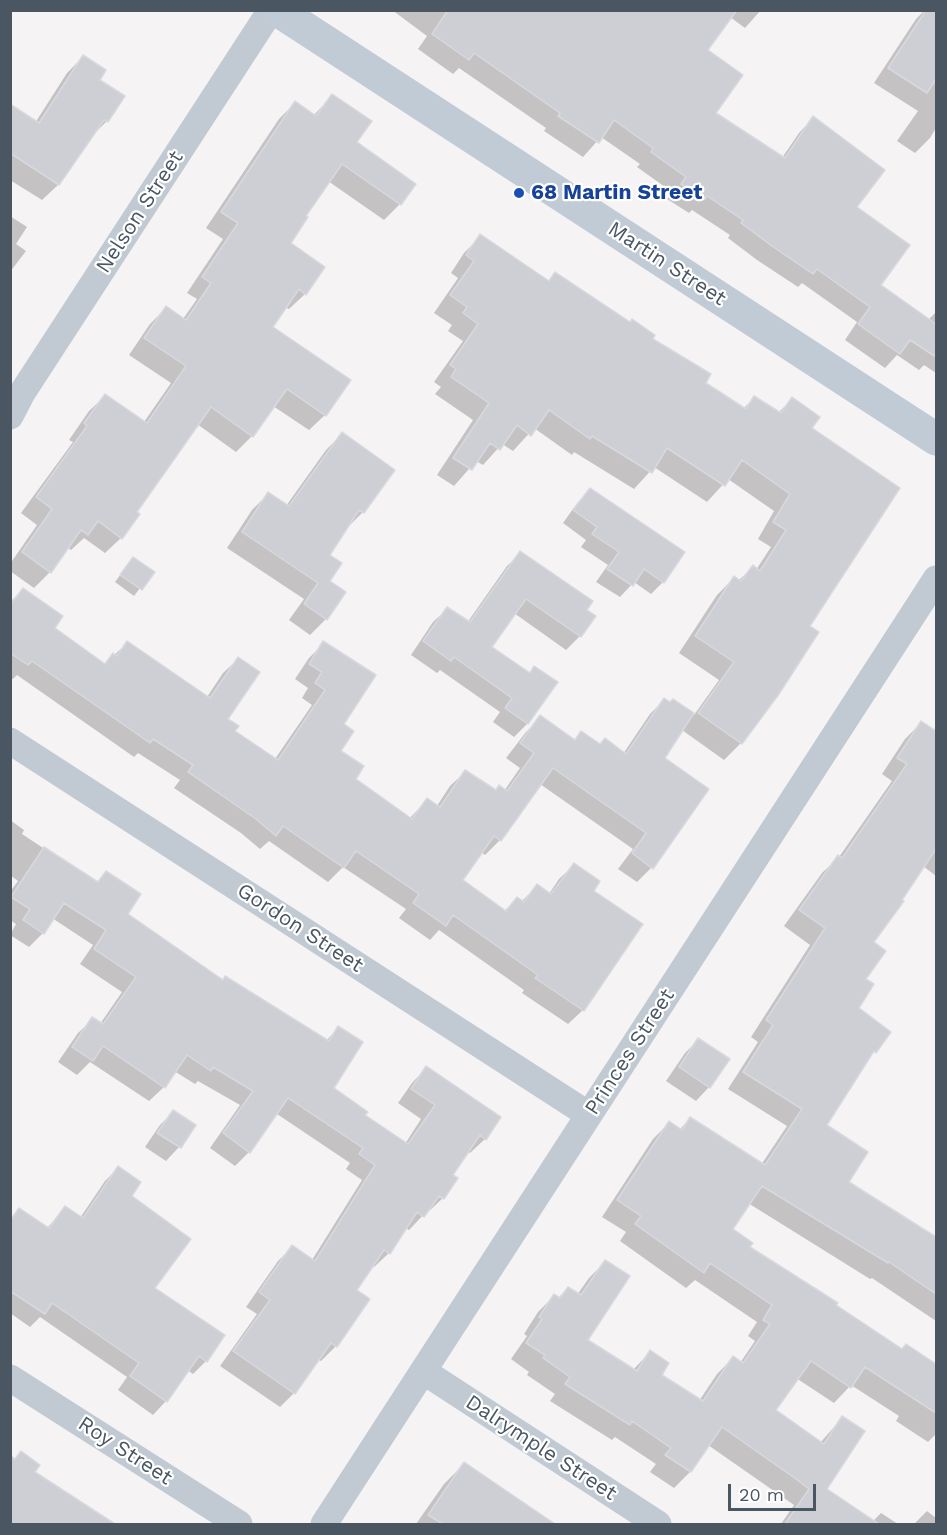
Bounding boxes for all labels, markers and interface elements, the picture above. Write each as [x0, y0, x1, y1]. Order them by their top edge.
street label: Nelson Street [91, 146, 189, 278]
place label: 68 Martin Street [531, 180, 702, 206]
marker: 68 Martin Street [512, 186, 526, 200]
street label: Martin Street [603, 217, 731, 311]
street label: Gordon Street [232, 878, 368, 978]
street label: Princes Street [580, 984, 680, 1120]
street label: Dalrymple Street [461, 1390, 621, 1506]
street label: Roy Street [73, 1411, 177, 1491]
scale bar [731, 1472, 820, 1510]
text: 20 m [739, 1484, 784, 1505]

